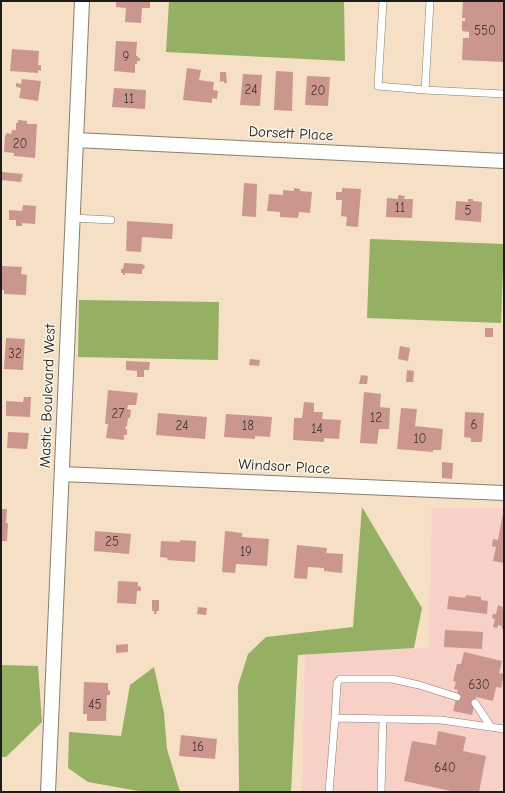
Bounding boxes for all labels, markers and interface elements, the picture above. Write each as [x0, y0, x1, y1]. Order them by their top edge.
house number: 550 [474, 23, 496, 39]
house number: 9 [123, 49, 129, 65]
house number: 24 [244, 82, 258, 98]
house number: 20 [311, 83, 325, 99]
house number: 11 [124, 91, 134, 107]
street label: Dorsett Place [248, 123, 334, 145]
house number: 20 [13, 136, 27, 152]
house number: 11 [395, 200, 405, 216]
house number: 5 [464, 203, 472, 219]
street label: Mastic Boulevard West [36, 324, 60, 468]
house number: 32 [8, 346, 22, 362]
house number: 27 [112, 406, 124, 422]
house number: 12 [370, 410, 382, 426]
house number: 6 [470, 417, 478, 433]
house number: 24 [175, 418, 189, 434]
house number: 18 [242, 418, 254, 434]
house number: 14 [311, 421, 323, 437]
house number: 10 [413, 431, 427, 447]
street label: Windsor Place [238, 456, 330, 478]
house number: 25 [105, 534, 119, 550]
house number: 19 [240, 544, 252, 560]
house number: 630 [468, 677, 490, 693]
house number: 45 [88, 697, 102, 713]
house number: 16 [192, 739, 204, 755]
house number: 640 [434, 760, 456, 776]

